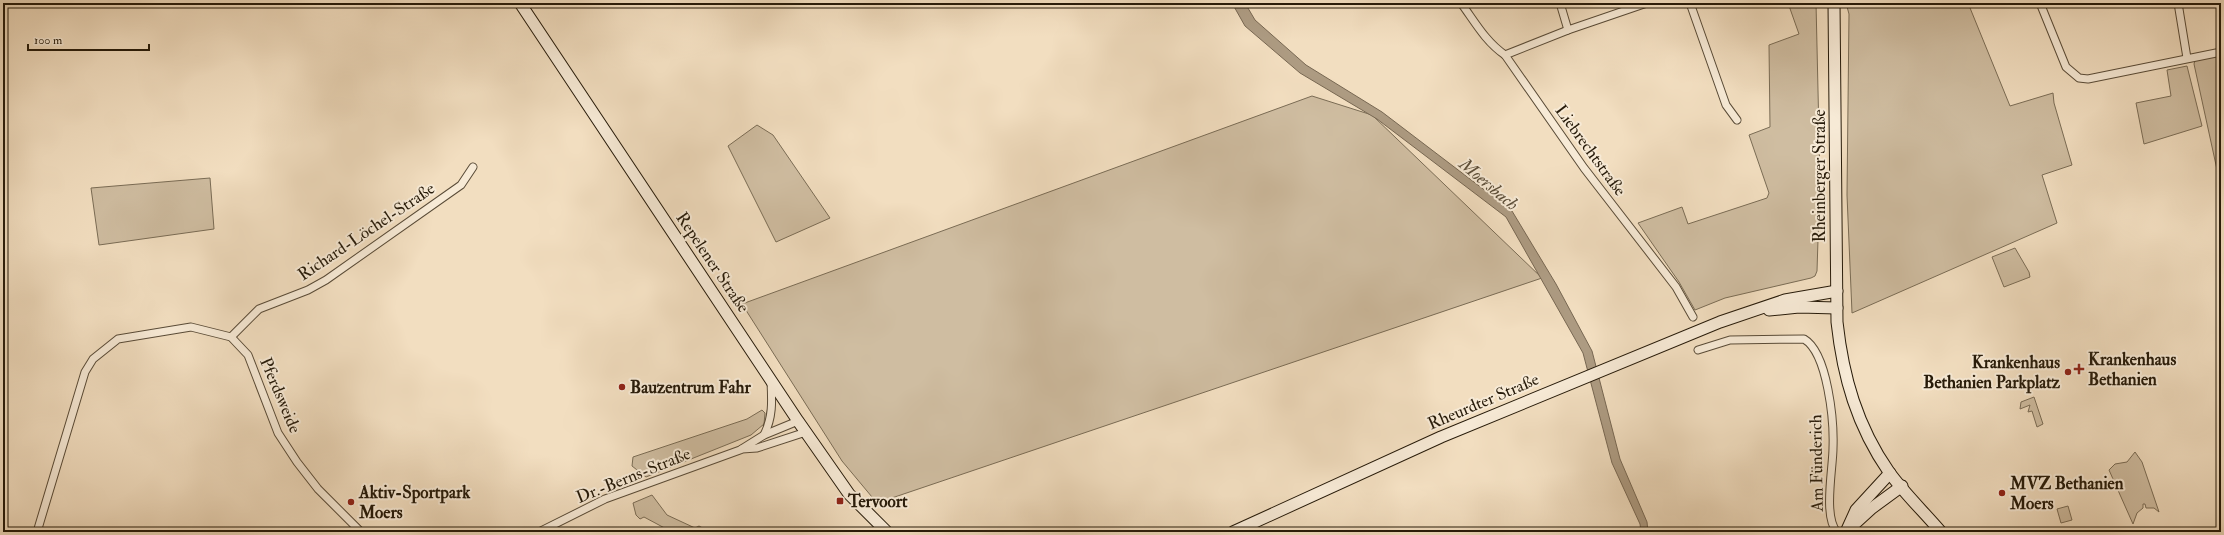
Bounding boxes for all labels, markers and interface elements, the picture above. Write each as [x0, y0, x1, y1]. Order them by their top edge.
scale bar [28, 26, 149, 52]
text: 100 m [34, 33, 63, 48]
street label: Liebrechtstraße [1550, 101, 1631, 200]
street label: Rheinberger Straße [1809, 109, 1830, 243]
water label: Moersbach [1453, 152, 1523, 216]
street label: Richard-Löchel-Straße [294, 178, 439, 285]
street label: Repelener Straße [670, 208, 754, 317]
place label: Krankenhaus Bethanien [2088, 349, 2176, 390]
place label: Krankenhaus Bethanien Parkplatz [1923, 352, 2061, 394]
street label: Pferdsweide [255, 354, 306, 436]
marker: Krankenhaus Bethanien [2073, 363, 2085, 375]
marker: Krankenhaus Bethanien Parkplatz [2063, 367, 2073, 377]
street label: Rheurdter Straße [1424, 369, 1542, 434]
place label: Bauzentrum Fahr [630, 377, 751, 398]
marker: Bauzentrum Fahr [617, 382, 627, 392]
street label: Am Fünderich [1805, 414, 1828, 513]
street label: Dr.-Berns-Straße [573, 443, 693, 508]
place label: MVZ Bethanien Moers [2009, 473, 2124, 514]
place label: Aktiv-Sportpark Moers [358, 482, 471, 523]
marker: MVZ Bethanien Moers [1997, 488, 2007, 498]
place label: Tervoort [847, 491, 908, 512]
marker: Tervoort [835, 496, 845, 506]
marker: Aktiv-Sportpark Moers [346, 497, 356, 507]

